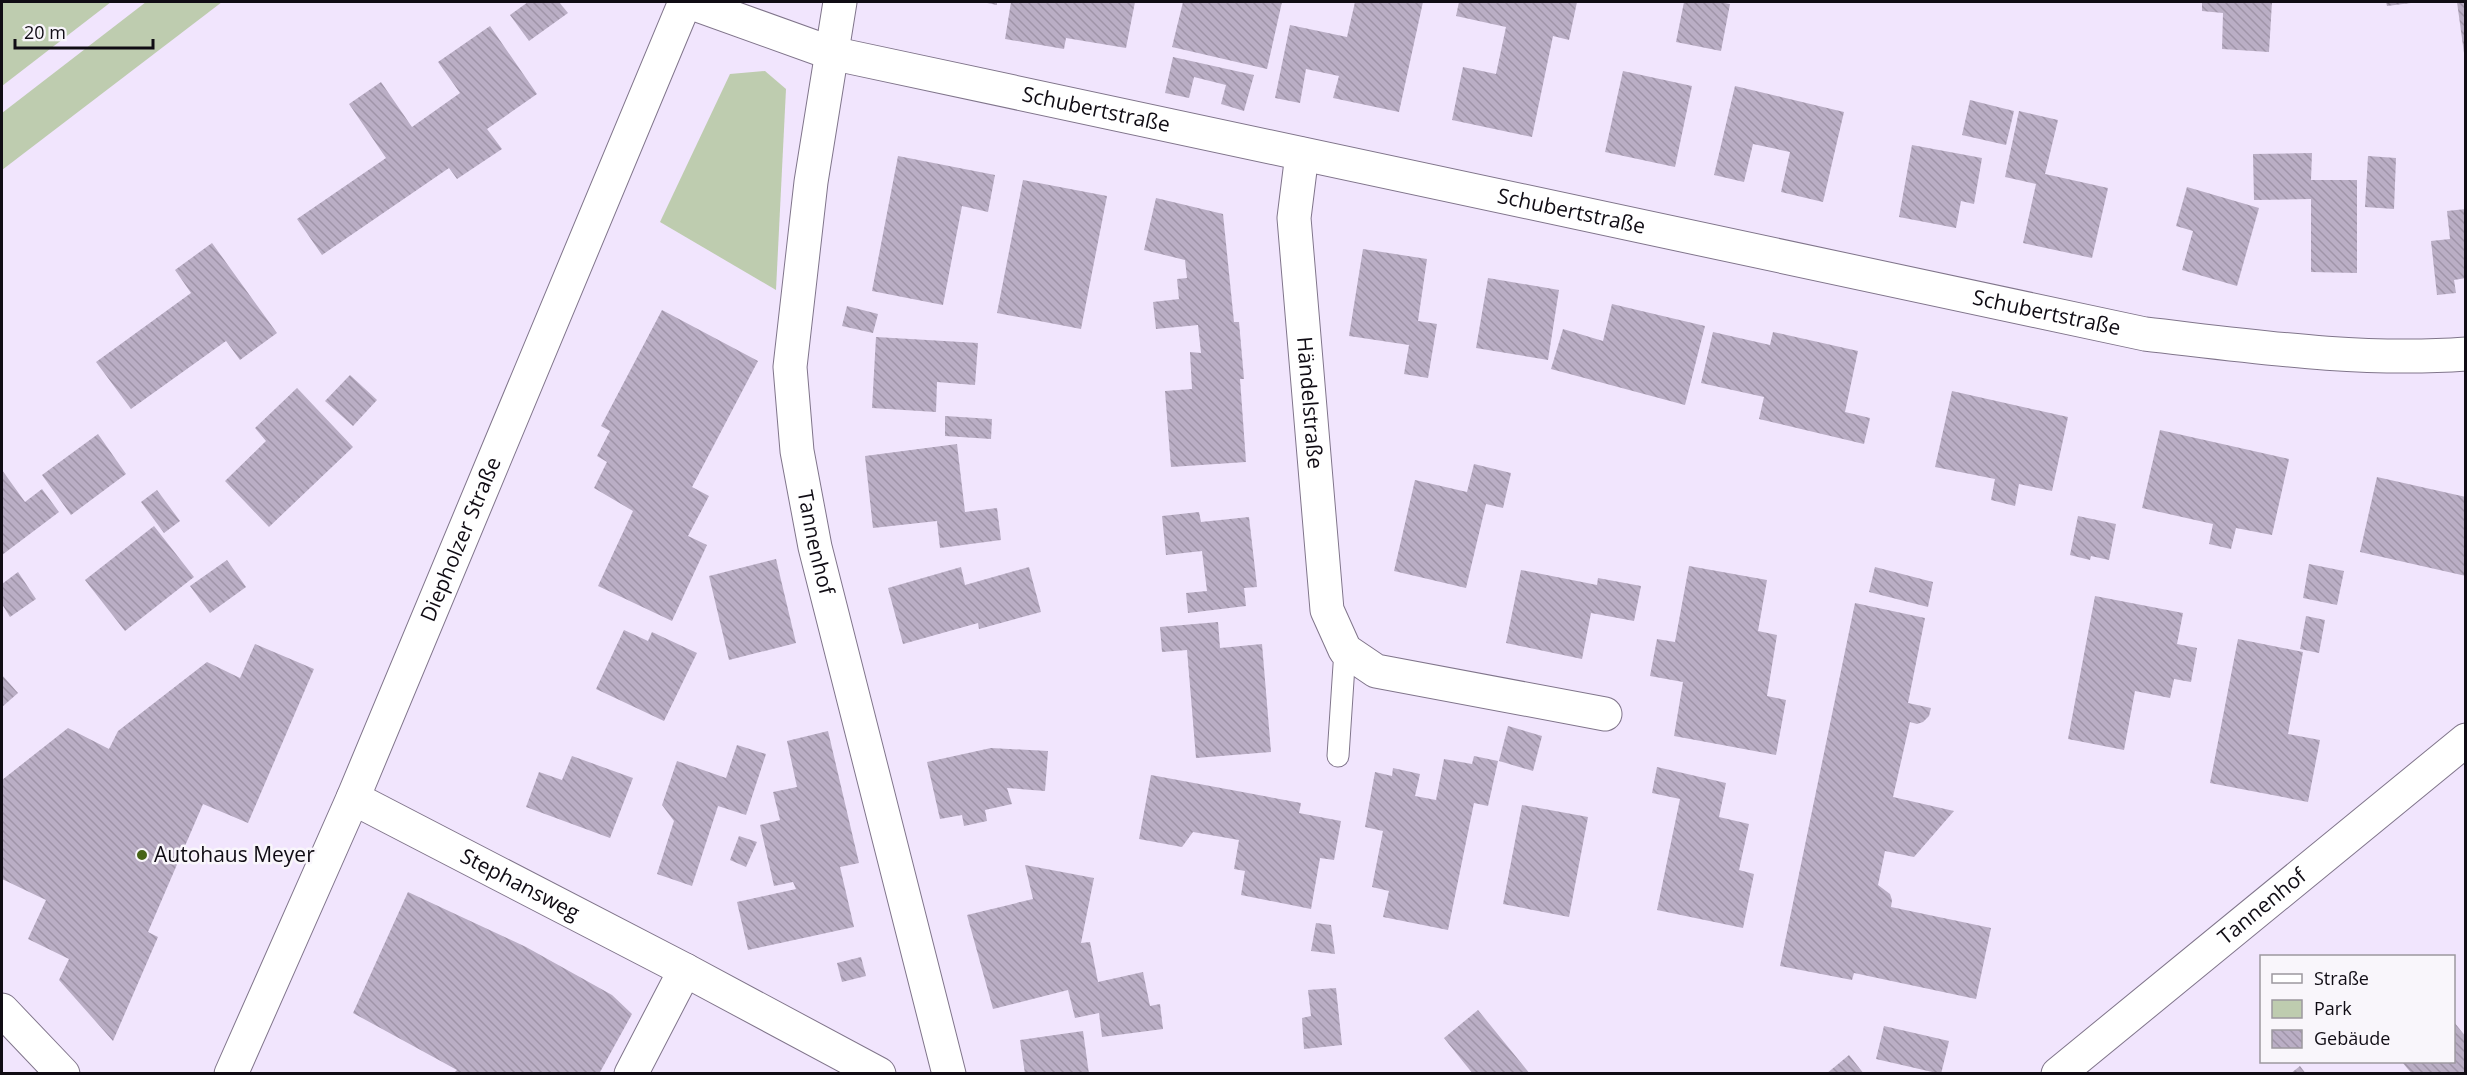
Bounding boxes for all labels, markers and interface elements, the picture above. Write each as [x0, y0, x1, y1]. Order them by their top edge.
scale bar [15, 12, 153, 50]
text: 20 m [24, 20, 66, 44]
street label: Schubertstraße [1020, 79, 1173, 138]
street label: Schubertstraße [1495, 181, 1648, 240]
street label: Schubertstraße [1970, 283, 2123, 341]
street label: Händelstraße [1291, 335, 1330, 470]
street label: Diepholzer Straße [413, 452, 507, 626]
street label: Tannenhof [792, 488, 842, 599]
place label: Autohaus Meyer [154, 840, 315, 868]
street label: Stephansweg [456, 841, 585, 926]
marker: Autohaus Meyer [135, 848, 149, 862]
street label: Tannenhof [2212, 860, 2313, 951]
legend [2260, 955, 2455, 1063]
text: Straße [2314, 966, 2369, 990]
text: Park [2314, 996, 2352, 1020]
text: Gebäude [2314, 1026, 2390, 1050]

